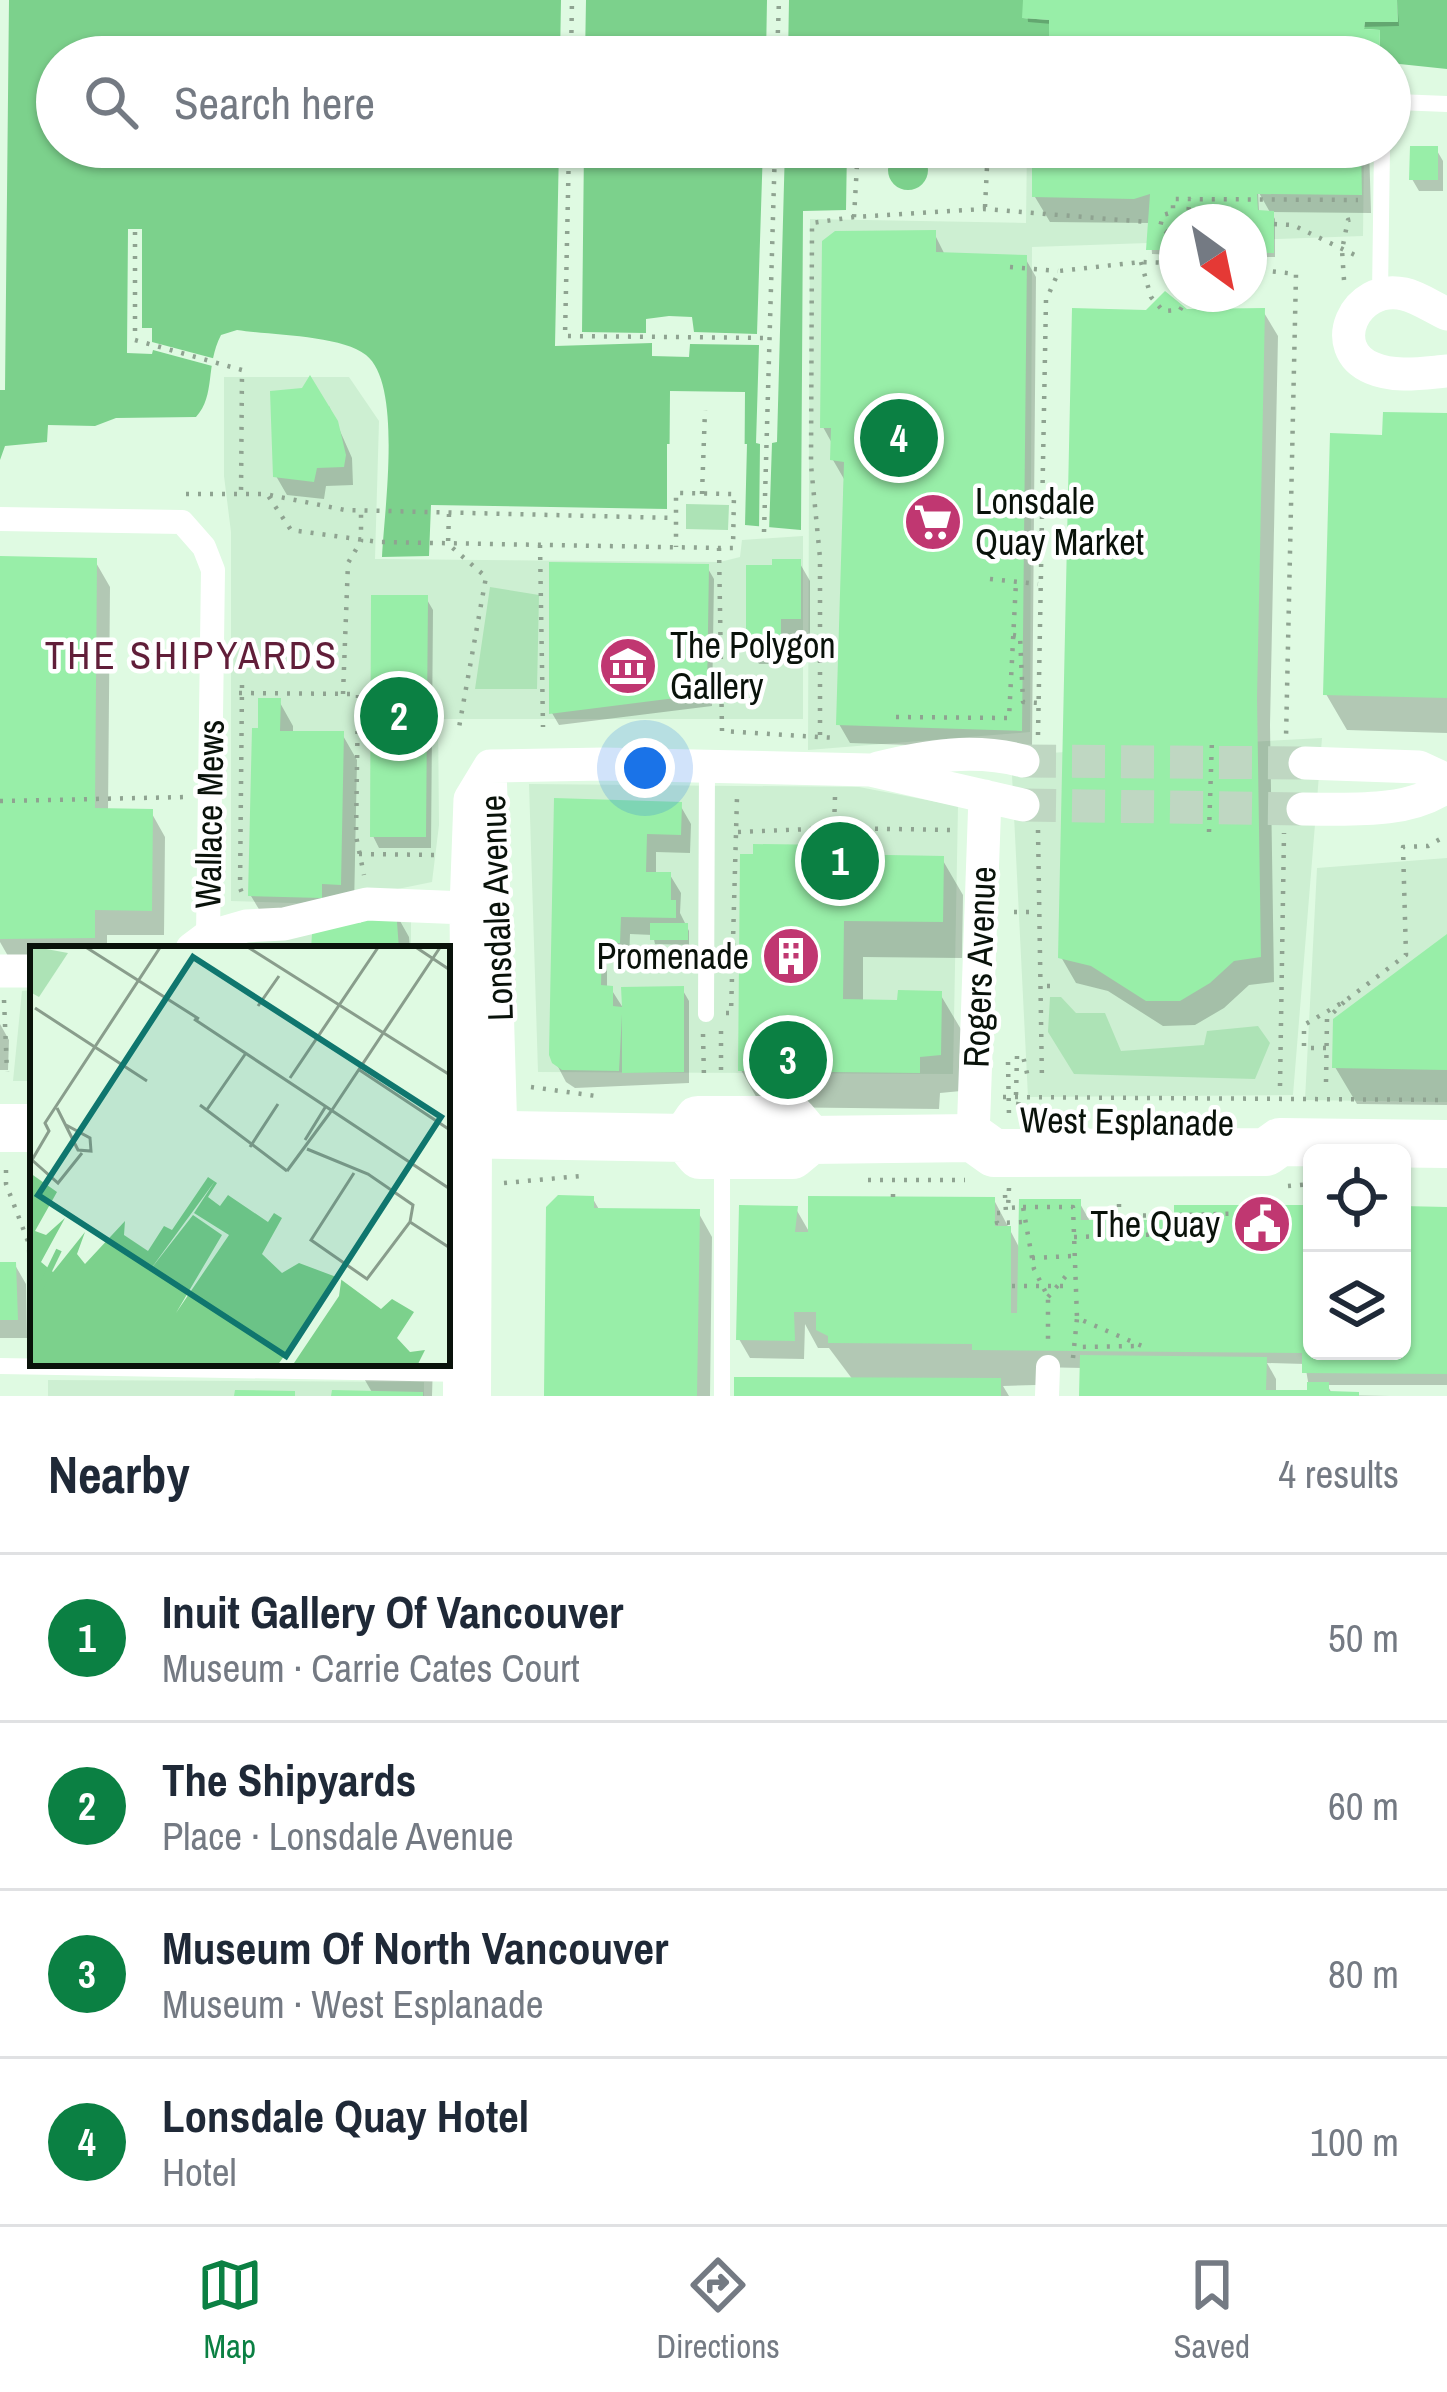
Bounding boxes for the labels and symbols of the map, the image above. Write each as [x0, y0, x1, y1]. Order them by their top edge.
north arrow [1159, 204, 1267, 312]
pin: 4 [860, 393, 938, 483]
place label: Lonsdale Quay Market [975, 477, 1144, 566]
supermarket icon: Lonsdale Quay Market [902, 491, 964, 553]
place label: The Polygon Gallery [670, 621, 836, 710]
district label: THE SHIPYARDS [45, 629, 339, 681]
museum icon: The Polygon Gallery [597, 635, 659, 697]
pin: 2 [360, 671, 438, 761]
street label: Wallace Mews [183, 719, 235, 909]
your location [615, 738, 675, 798]
street label: Lonsdale Avenue [468, 794, 524, 1022]
pin: 1 [801, 816, 879, 906]
street label: Rogers Avenue [952, 866, 1006, 1068]
building icon: Promenade [760, 925, 822, 987]
place label: Promenade [596, 932, 749, 980]
inset map [30, 946, 450, 1366]
pin: 3 [749, 1015, 827, 1105]
street label: West Esplanade [1019, 1095, 1235, 1147]
public building icon: The Quay [1231, 1193, 1293, 1255]
place label: The Quay [1090, 1200, 1220, 1248]

